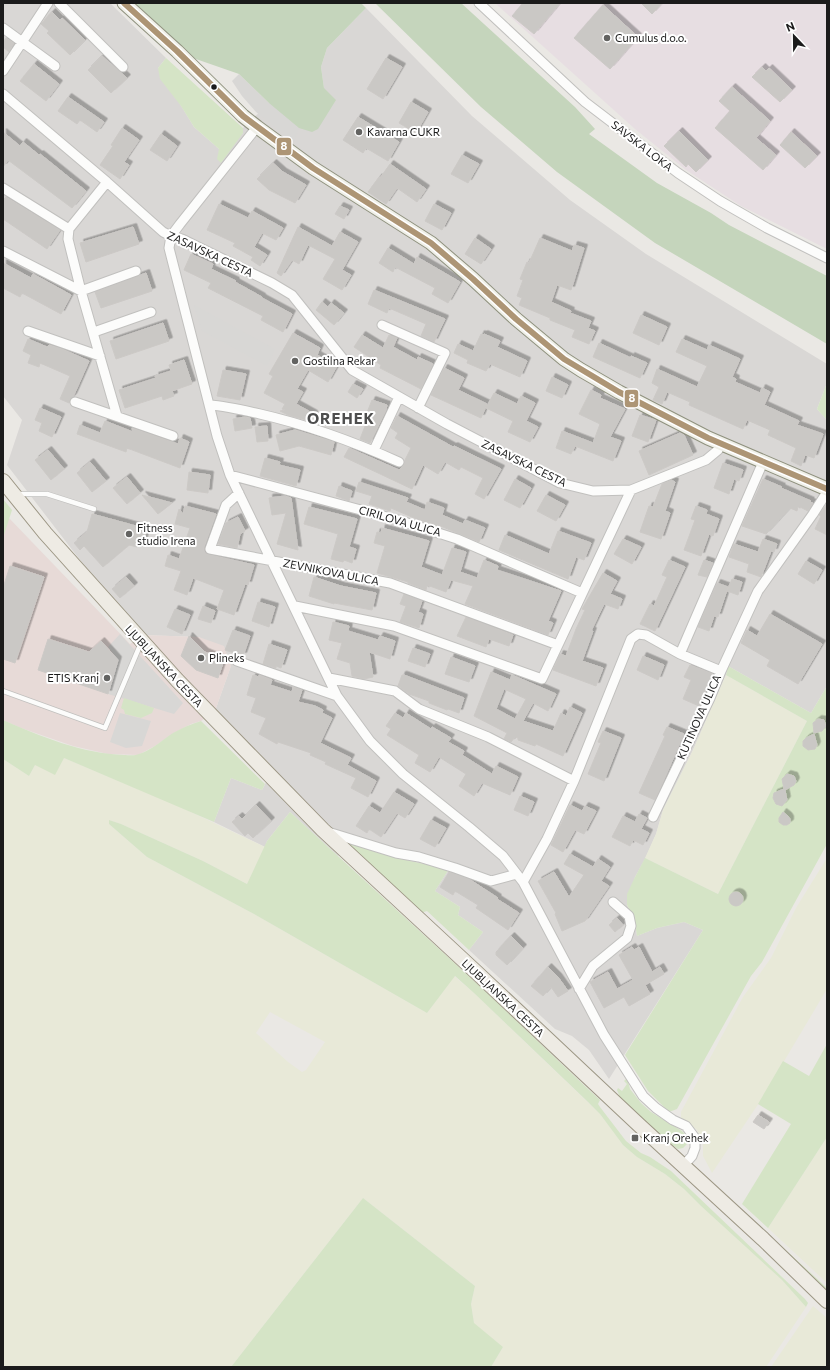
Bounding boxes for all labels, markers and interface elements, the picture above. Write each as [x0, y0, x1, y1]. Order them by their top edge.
north arrow [774, 16, 814, 56]
text: N [784, 19, 796, 34]
place label: Cumulus d.o.o. [615, 31, 687, 44]
marker: Cumulus d.o.o. [602, 33, 612, 43]
unlabelled marker [209, 82, 219, 92]
street label: SAVSKA LOKA [609, 118, 676, 174]
place label: Kavarna CUKR [367, 125, 441, 138]
marker: Kavarna CUKR [354, 127, 364, 137]
line badge: 8 [276, 137, 292, 156]
text: 8 [281, 139, 288, 152]
street label: ZASAVSKA CESTA [165, 228, 256, 279]
place label: Gostilna Rekar [303, 354, 376, 367]
marker: Gostilna Rekar [290, 356, 300, 366]
line badge: 8 [624, 389, 639, 408]
text: 8 [629, 391, 636, 404]
district label: OREHEK [307, 409, 375, 427]
street label: ZASAVSKA CESTA [480, 436, 569, 489]
street label: CIRILOVA ULICA [358, 503, 443, 539]
place label: Fitness studio Irena [137, 521, 196, 547]
marker: Fitness studio Irena [124, 529, 134, 539]
street label: ZEVNIKOVA ULICA [282, 556, 381, 587]
street label: LJUBLJANSKA CESTA [122, 622, 206, 710]
place label: Plineks [209, 651, 245, 664]
marker: Plineks [196, 653, 206, 663]
place label: ETIS Kranj [47, 671, 99, 684]
street label: KUTINOVA ULICA [674, 672, 723, 761]
marker: ETIS Kranj [102, 673, 112, 683]
street label: LJUBLJANSKA CESTA [459, 956, 547, 1040]
place label: Kranj Orehek [643, 1131, 709, 1144]
marker: Kranj Orehek [630, 1133, 640, 1143]

